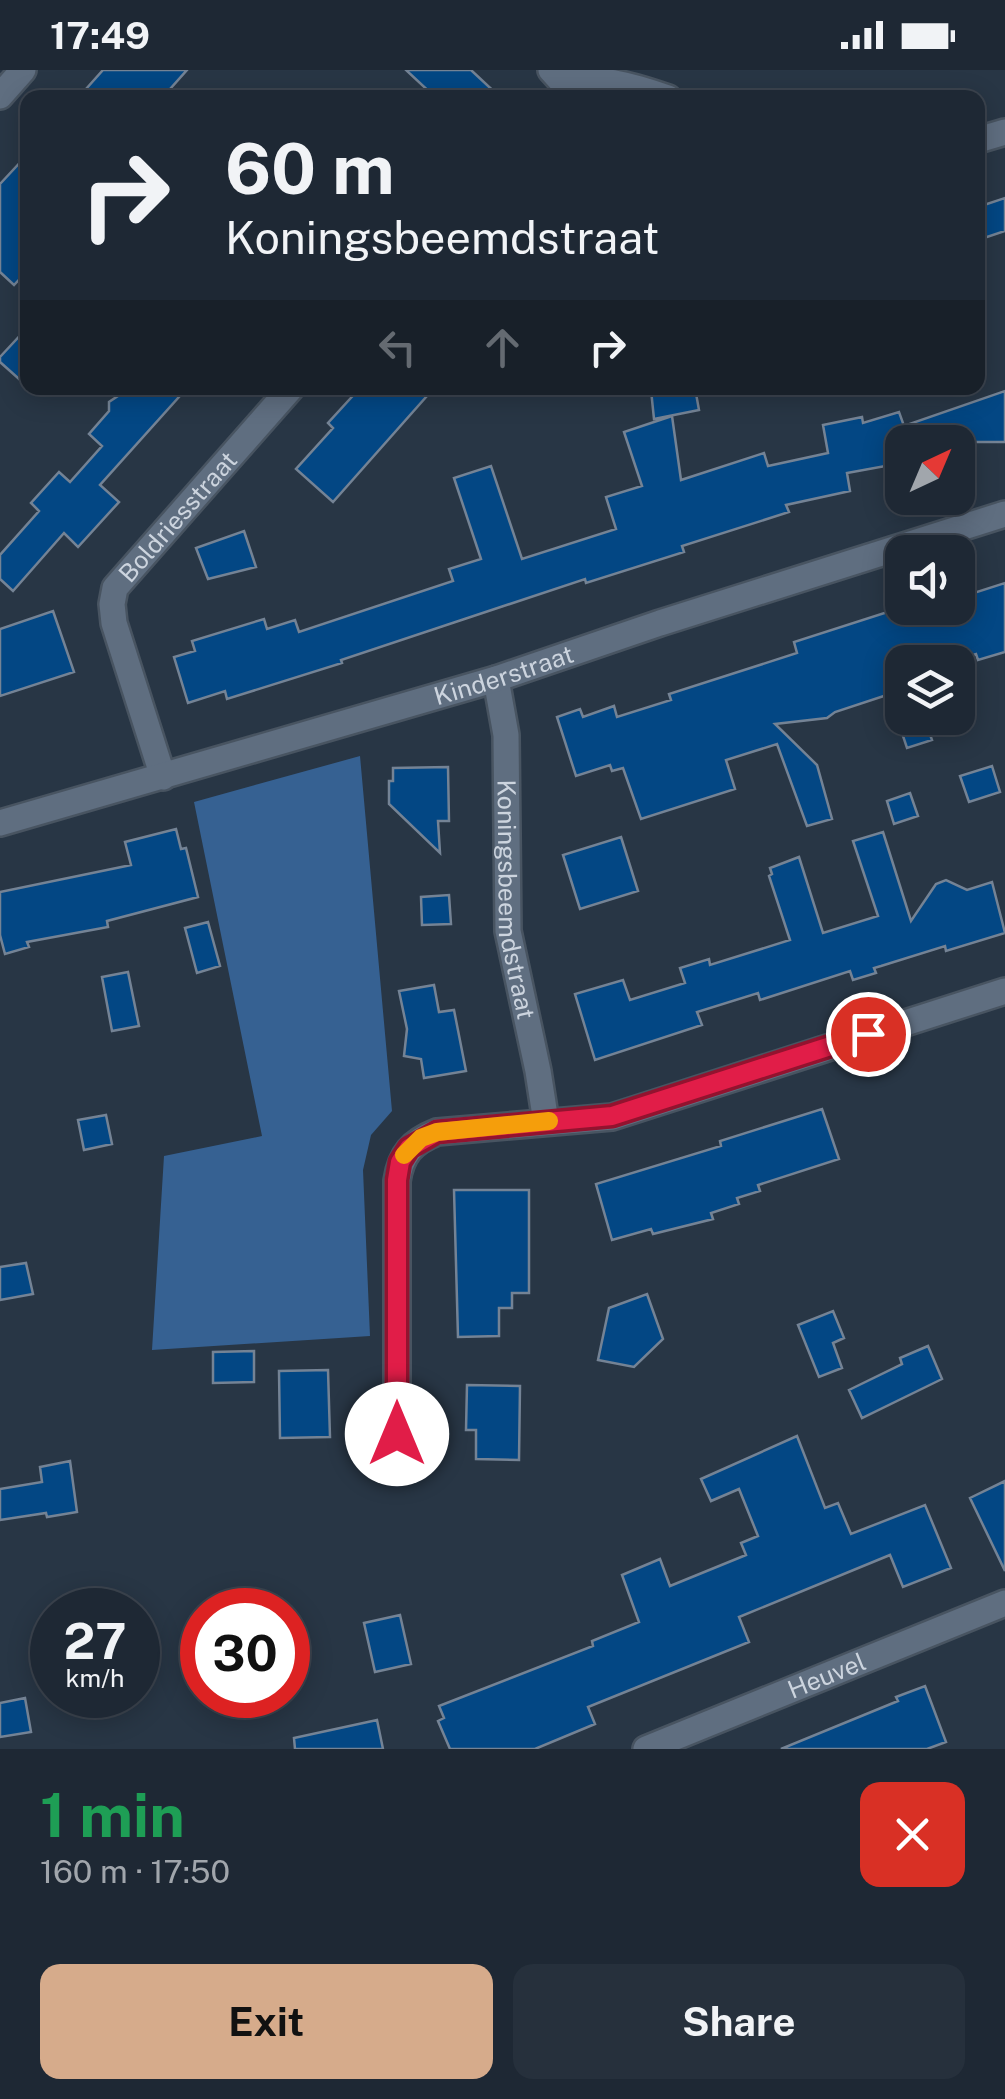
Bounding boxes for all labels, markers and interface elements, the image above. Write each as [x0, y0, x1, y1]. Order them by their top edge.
text: 17:49 [50, 13, 150, 58]
text: 60 m [225, 127, 395, 210]
icon: right [60, 130, 190, 260]
text: Koningsbeemdstraat [225, 211, 660, 264]
icon: left [370, 320, 425, 375]
icon: ahead [475, 320, 530, 375]
icon: right [580, 320, 635, 375]
north arrow [885, 425, 975, 515]
map controls [885, 425, 975, 735]
street label: Boldriesstraat [112, 445, 243, 588]
button: sound [885, 535, 975, 625]
street label: Kinderstraat [430, 639, 577, 711]
button: layers [885, 645, 975, 735]
street label: Koningsbeemdstraat [491, 779, 542, 1022]
pin [826, 992, 911, 1077]
icon: arrive [841, 1007, 896, 1062]
position arrow [345, 1382, 449, 1486]
speed limit sign: 30 [180, 1588, 310, 1718]
text: 27 [63, 1611, 127, 1670]
street label: Heuvel [783, 1646, 870, 1705]
text: km/h [66, 1663, 124, 1693]
text: 1 min [40, 1780, 185, 1851]
button: close [860, 1782, 965, 1887]
text: 160 m · 17:50 [40, 1853, 230, 1890]
button: Exit [40, 1964, 493, 2079]
button: Share [513, 1964, 965, 2079]

